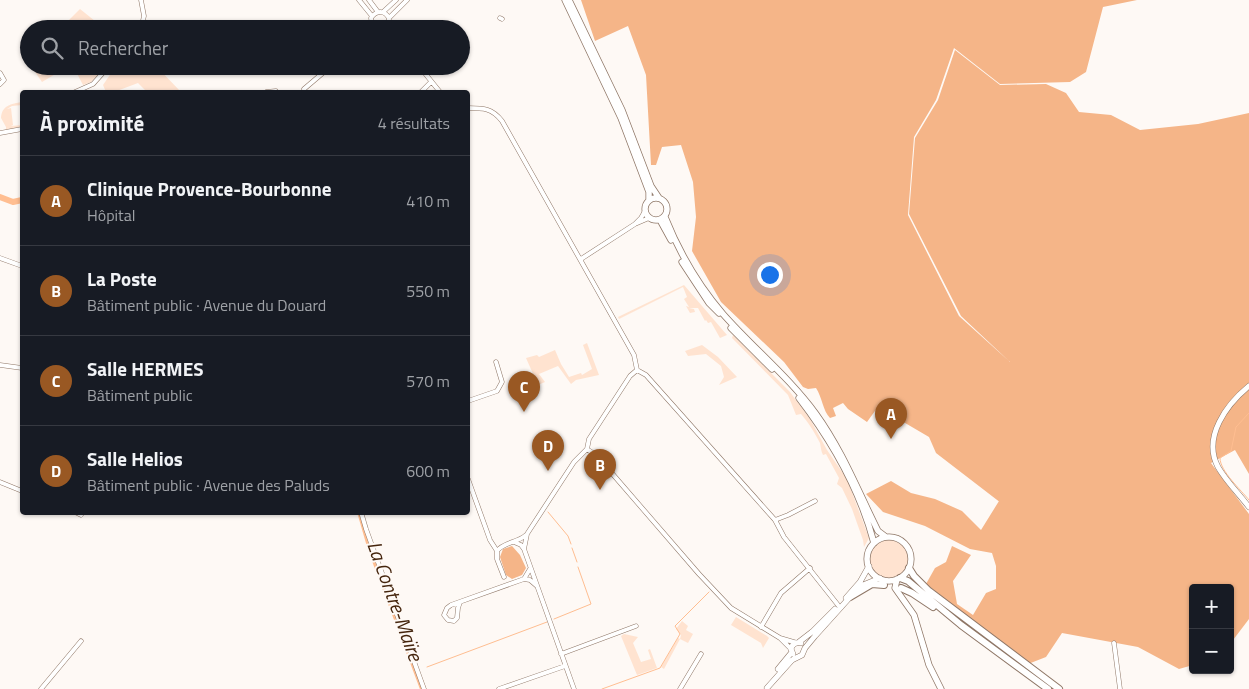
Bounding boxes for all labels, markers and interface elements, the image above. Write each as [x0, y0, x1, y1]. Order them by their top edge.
search box [20, 20, 470, 75]
text: Rechercher [78, 33, 168, 62]
icon: search [38, 34, 66, 62]
text: À proximité [40, 107, 144, 139]
text: 4 résultats [378, 111, 450, 135]
text: Clinique Provence-Bourbonne [87, 174, 331, 203]
text: A [51, 189, 61, 213]
text: 410 m [406, 189, 450, 213]
text: Hôpital [87, 203, 135, 227]
your location [757, 262, 783, 288]
text: La Poste [87, 264, 157, 293]
text: B [51, 279, 61, 303]
text: 550 m [406, 279, 450, 303]
text: Bâtiment public · Avenue du Douard [87, 293, 326, 317]
text: Salle HERMES [87, 354, 204, 383]
text: C [52, 369, 60, 393]
text: 570 m [406, 369, 450, 393]
pin: C [508, 371, 540, 412]
text: Bâtiment public [87, 383, 193, 407]
pin: A [875, 398, 907, 439]
pin: D [532, 430, 564, 471]
text: Salle Helios [87, 444, 183, 473]
pin: B [584, 449, 616, 490]
text: D [51, 459, 61, 483]
text: 600 m [406, 459, 450, 483]
text: Bâtiment public · Avenue des Paluds [87, 473, 330, 497]
water label: La Contre-Maïre [359, 536, 432, 667]
map controls [1189, 584, 1234, 674]
button: + [1189, 584, 1234, 629]
button: − [1189, 629, 1234, 674]

